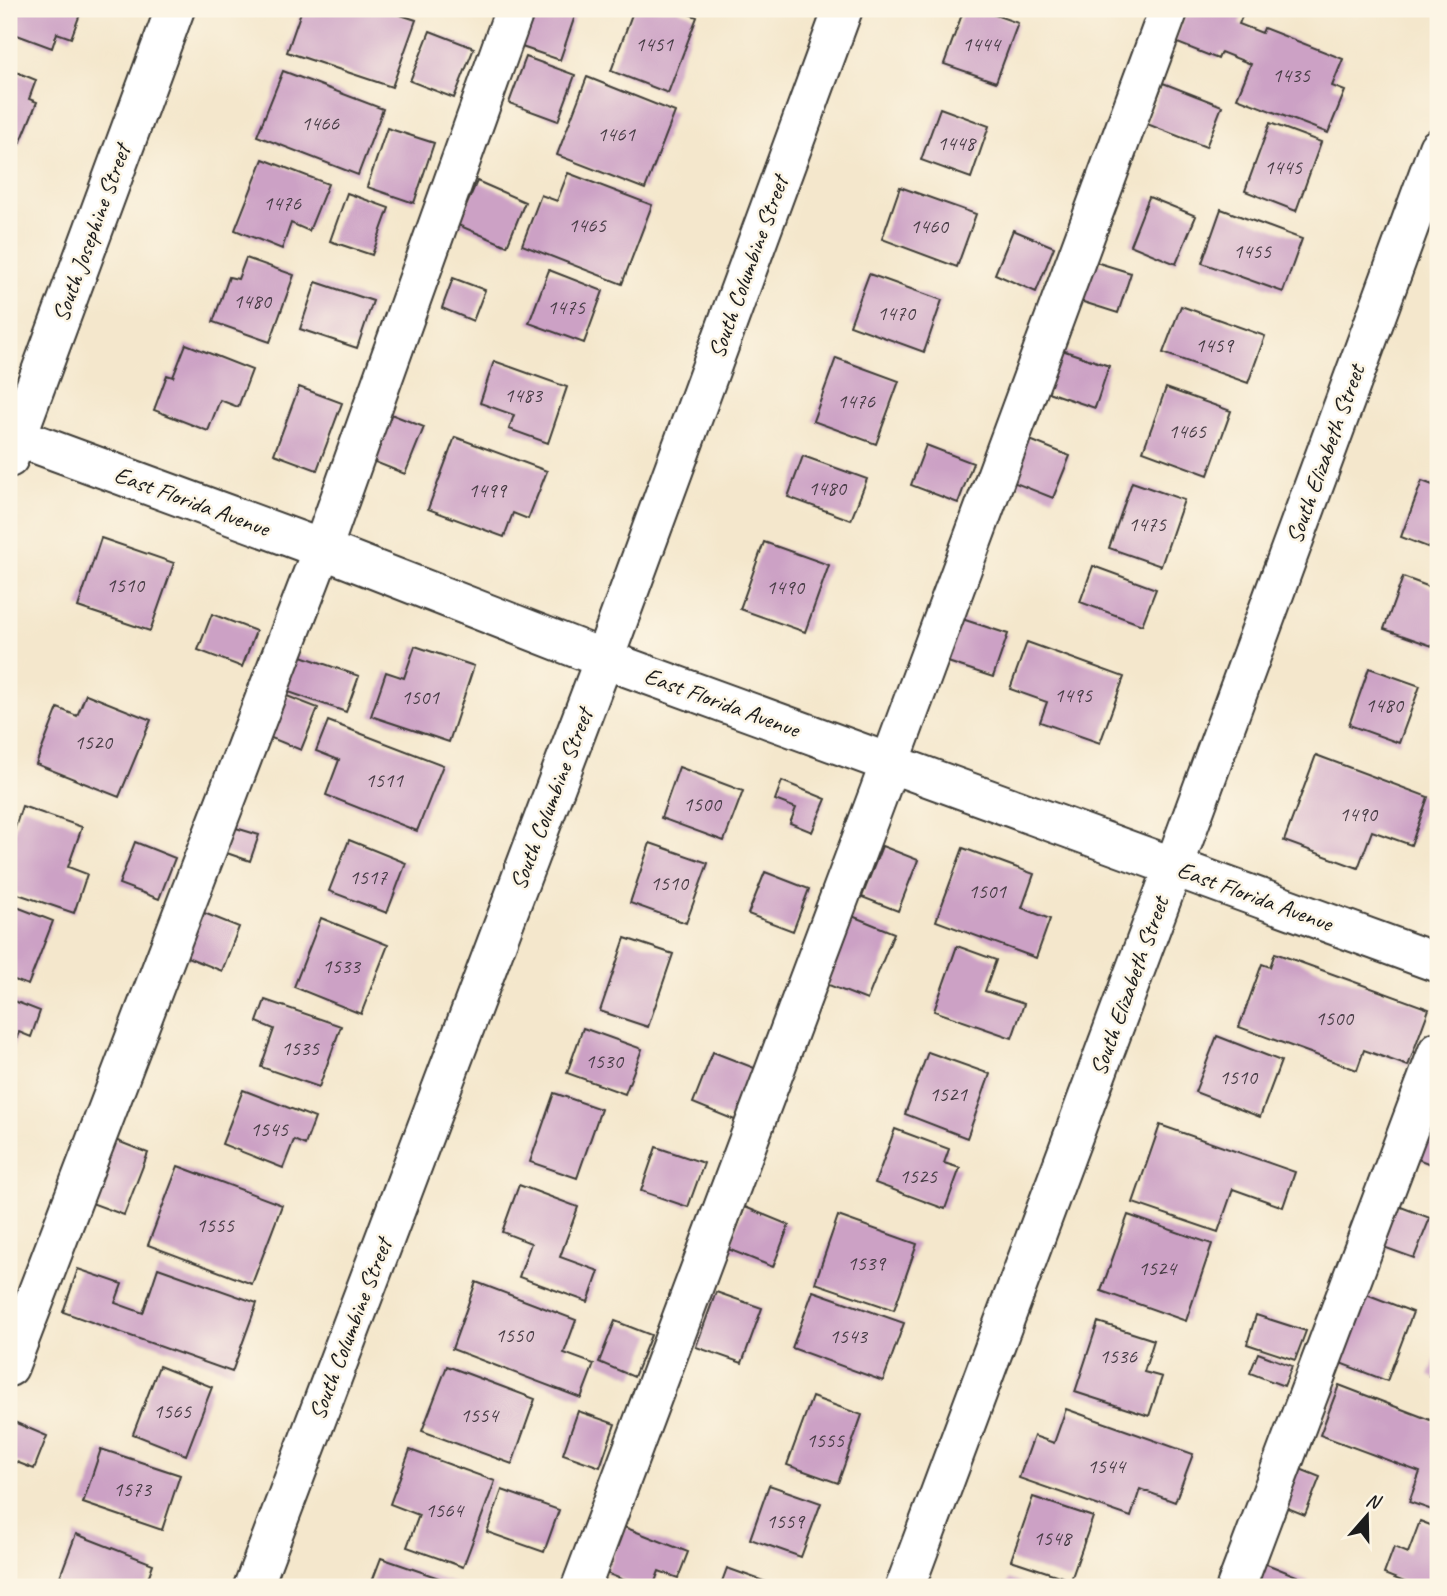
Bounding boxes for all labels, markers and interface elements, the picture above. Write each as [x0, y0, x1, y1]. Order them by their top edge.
house number: 1451 [635, 31, 674, 57]
house number: 1444 [962, 31, 1002, 57]
house number: 1435 [1272, 62, 1311, 88]
house number: 1466 [301, 110, 339, 136]
house number: 1461 [597, 121, 636, 147]
house number: 1448 [937, 130, 977, 156]
street label: South Josephine Street [45, 137, 138, 326]
house number: 1445 [1264, 154, 1303, 180]
street label: South Columbine Street [701, 169, 796, 362]
house number: 1476 [263, 190, 301, 216]
house number: 1465 [568, 212, 607, 238]
house number: 1460 [910, 213, 949, 239]
house number: 1455 [1233, 238, 1272, 264]
house number: 1480 [233, 288, 272, 314]
house number: 1475 [547, 294, 586, 320]
house number: 1470 [877, 300, 916, 326]
house number: 1459 [1195, 332, 1234, 358]
street label: South Elizabeth Street [1279, 359, 1372, 547]
house number: 1483 [504, 382, 543, 408]
house number: 1476 [837, 388, 875, 414]
house number: 1465 [1168, 418, 1207, 444]
street label: East Florida Avenue [110, 459, 276, 544]
house number: 1480 [808, 475, 847, 501]
house number: 1499 [468, 477, 507, 503]
house number: 1475 [1128, 511, 1167, 537]
house number: 1510 [106, 572, 145, 598]
house number: 1490 [766, 574, 805, 600]
street label: East Florida Avenue [640, 660, 806, 745]
house number: 1495 [1054, 682, 1093, 708]
house number: 1501 [401, 684, 440, 710]
house number: 1480 [1365, 692, 1404, 718]
street label: South Columbine Street [503, 701, 600, 894]
house number: 1520 [74, 729, 113, 755]
house number: 1511 [365, 767, 404, 793]
house number: 1500 [683, 791, 722, 817]
house number: 1490 [1339, 801, 1378, 827]
street label: East Florida Avenue [1173, 854, 1339, 939]
house number: 1517 [349, 864, 388, 890]
house number: 1510 [650, 870, 689, 896]
house number: 1501 [968, 878, 1007, 904]
street label: South Elizabeth Street [1083, 891, 1176, 1079]
house number: 1533 [322, 953, 361, 979]
house number: 1500 [1315, 1005, 1354, 1031]
house number: 1535 [281, 1035, 320, 1061]
house number: 1530 [585, 1048, 624, 1074]
house number: 1510 [1219, 1064, 1258, 1090]
house number: 1521 [929, 1081, 968, 1107]
house number: 1545 [250, 1116, 289, 1142]
house number: 1525 [899, 1163, 938, 1189]
house number: 1555 [196, 1212, 235, 1238]
street label: South Columbine Street [302, 1231, 399, 1424]
house number: 1539 [847, 1250, 886, 1276]
house number: 1524 [1138, 1255, 1178, 1281]
house number: 1550 [495, 1322, 534, 1348]
house number: 1543 [829, 1323, 868, 1349]
house number: 1536 [1099, 1343, 1137, 1369]
house number: 1565 [153, 1398, 192, 1424]
house number: 1554 [460, 1402, 500, 1428]
house number: 1555 [806, 1427, 845, 1453]
house number: 1544 [1087, 1453, 1127, 1479]
house number: 1573 [113, 1476, 152, 1502]
north arrow [1332, 1480, 1402, 1550]
text: N [1363, 1488, 1385, 1515]
house number: 1564 [425, 1497, 465, 1523]
house number: 1559 [766, 1508, 805, 1534]
house number: 1548 [1033, 1525, 1073, 1551]

